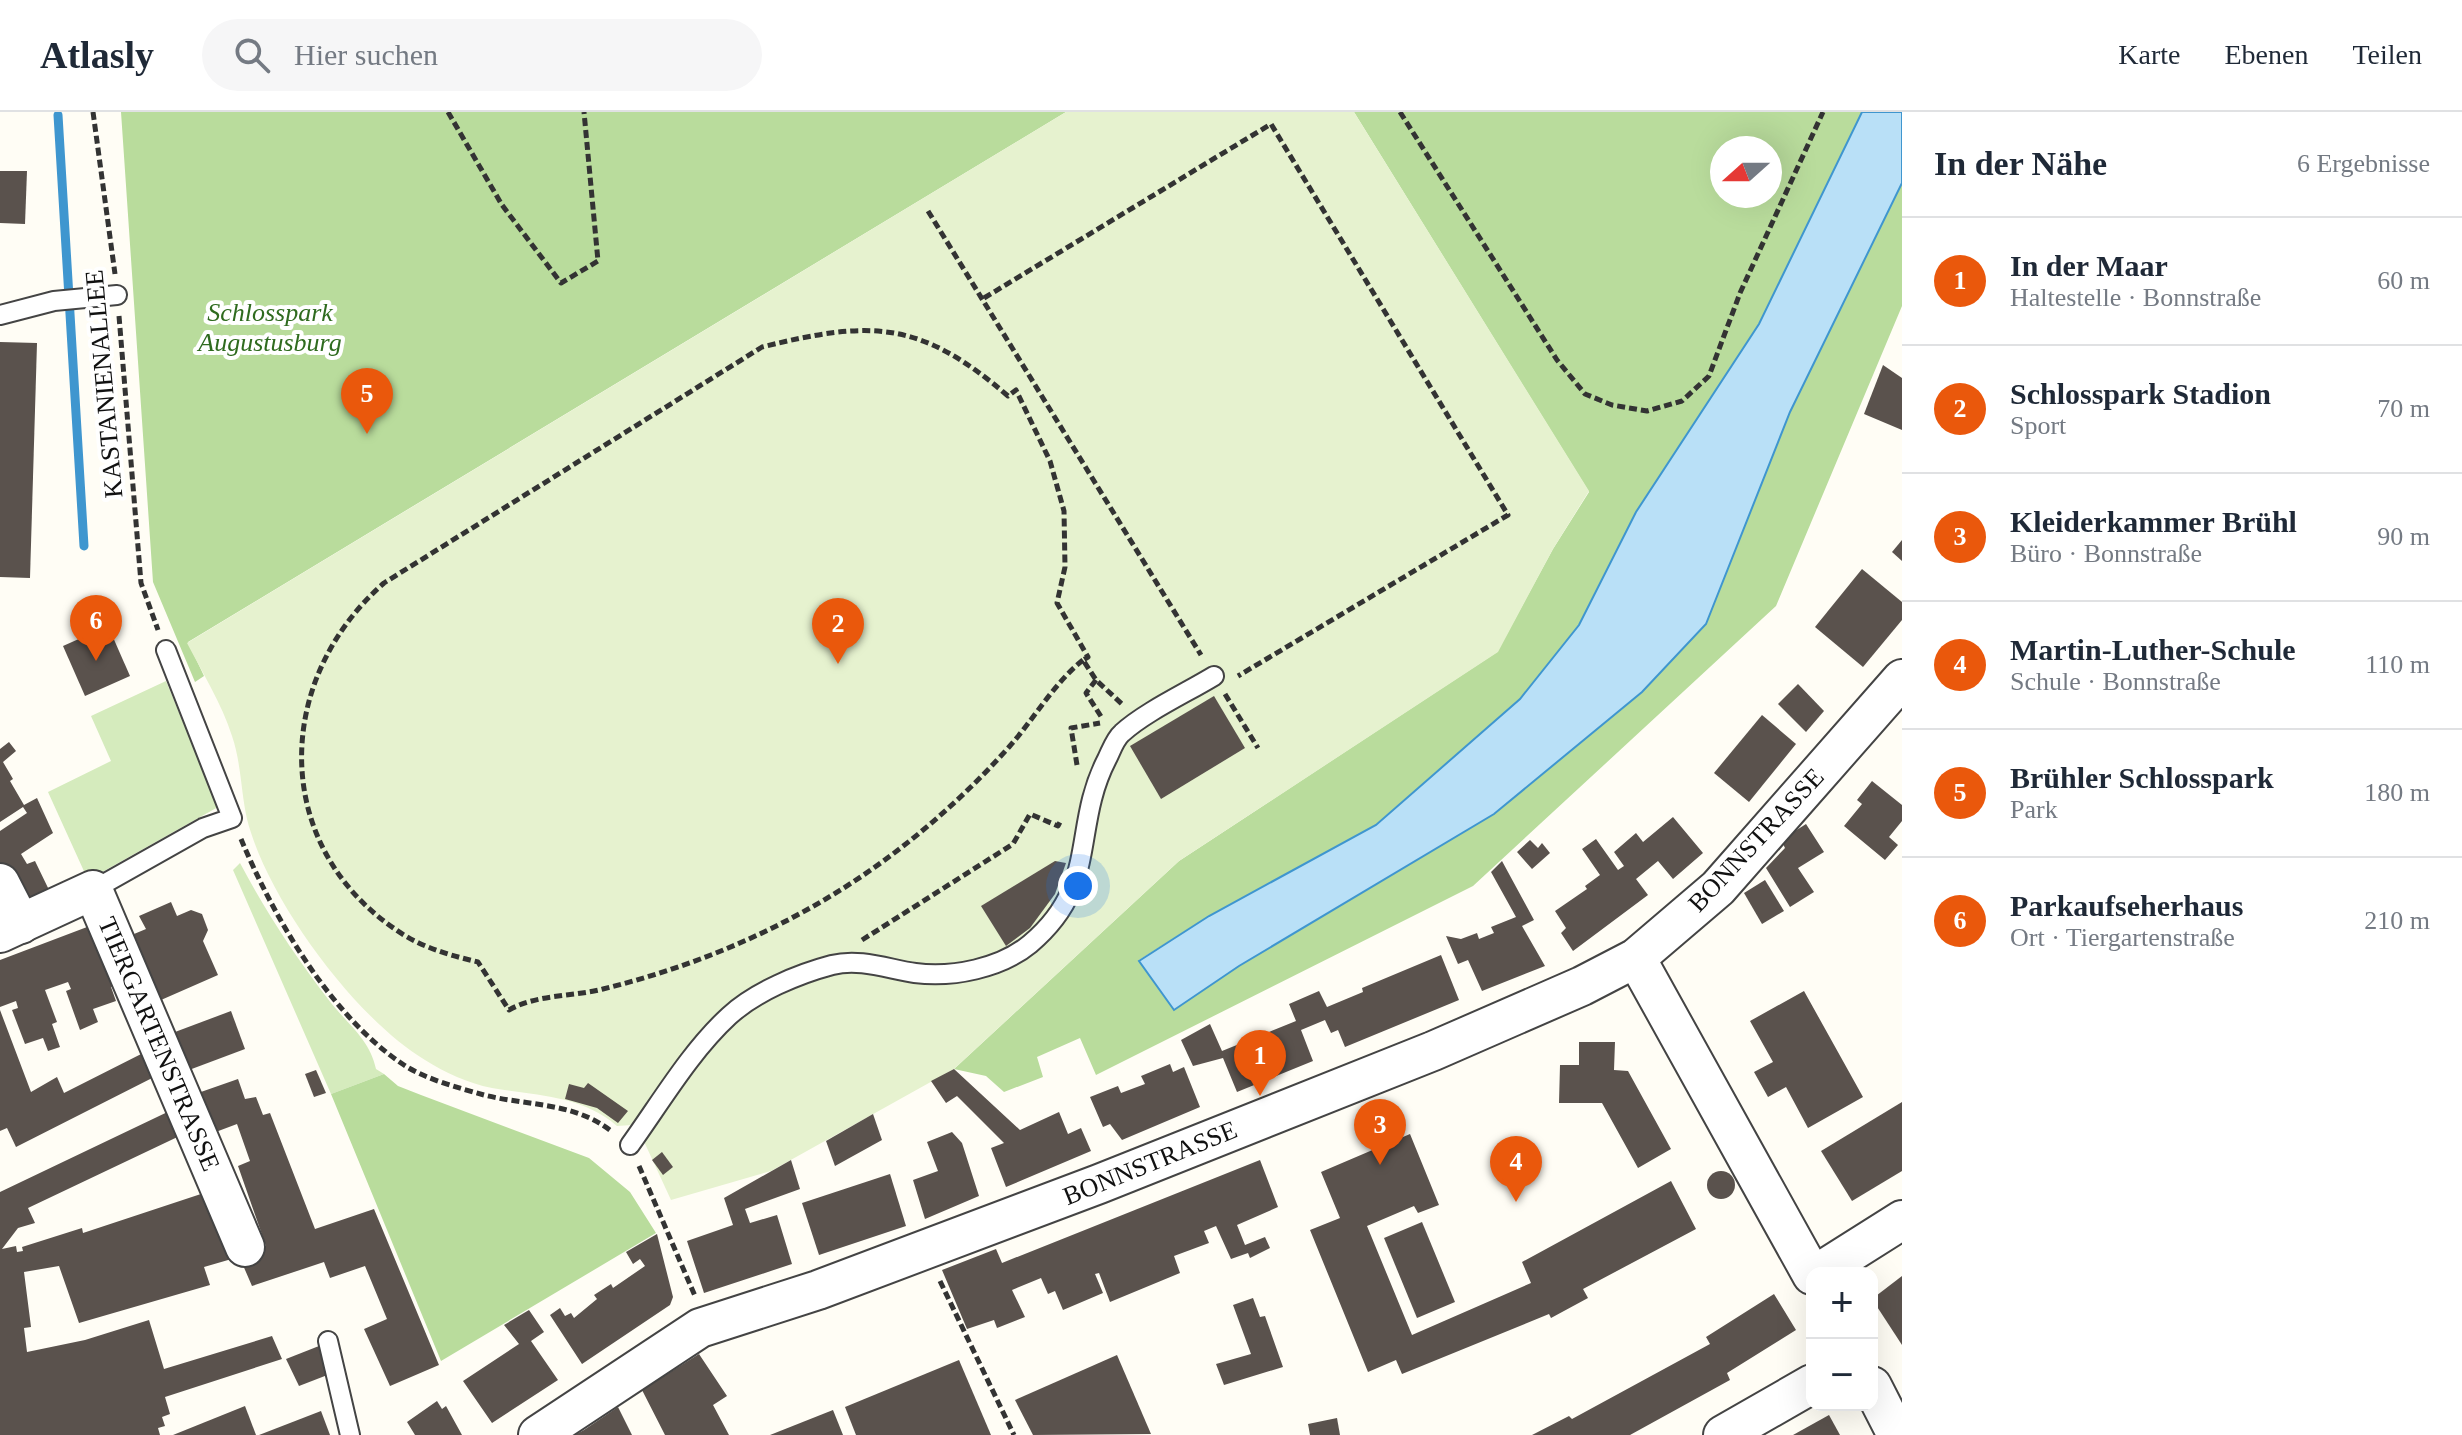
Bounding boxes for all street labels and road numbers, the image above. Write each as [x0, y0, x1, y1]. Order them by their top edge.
street label: KASTANIENALLEE [80, 269, 128, 499]
street label: BONNSTRASSE [1682, 762, 1830, 918]
street label: TIERGARTENSTRASSE [92, 913, 226, 1175]
street label: BONNSTRASSE [1059, 1115, 1241, 1211]

